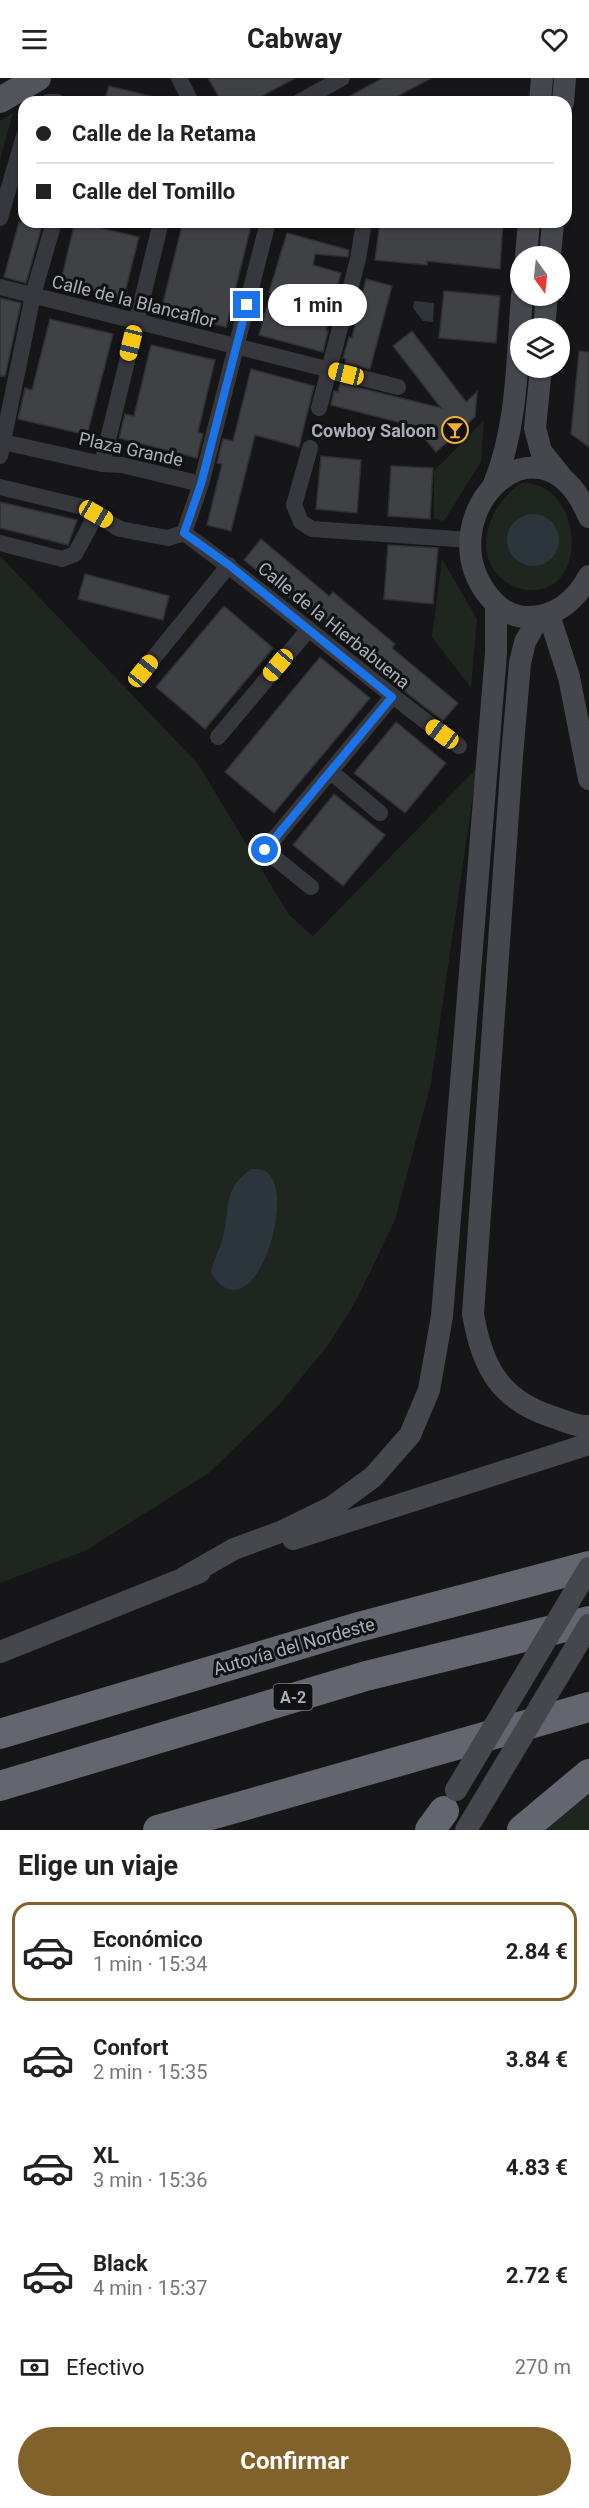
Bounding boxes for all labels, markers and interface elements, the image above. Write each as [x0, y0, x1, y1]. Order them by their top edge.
icon: menu [18, 23, 51, 56]
text: Cabway [247, 23, 342, 55]
icon: heart [538, 23, 571, 56]
text: Calle de la Retama [72, 121, 256, 146]
text: Calle del Tomillo [72, 179, 235, 204]
north arrow [510, 246, 570, 306]
map controls [510, 246, 570, 378]
street label: Calle de la Blancaflor [50, 270, 218, 332]
callout: 1 min [268, 284, 367, 326]
route end [233, 291, 260, 318]
text: 1 min [292, 293, 343, 317]
button: layers [510, 318, 570, 378]
car [118, 323, 144, 363]
car [326, 361, 366, 387]
bar icon: Cowboy Saloon [440, 415, 470, 445]
place label: Cowboy Saloon [311, 420, 436, 441]
street label: Plaza Grande [77, 428, 185, 470]
car [76, 497, 116, 531]
street label: Calle de la Hierbabuena [254, 557, 414, 693]
car [260, 645, 296, 685]
car [125, 651, 161, 691]
car [422, 716, 462, 752]
route start [251, 836, 278, 863]
street label: Autovía del Nordeste [211, 1613, 377, 1679]
road number: A-2 [274, 1684, 312, 1710]
text: Elige un viaje [18, 1850, 178, 1882]
icon: car [21, 1925, 75, 1979]
text: Económico [93, 1927, 203, 1952]
text: 2.84 € [506, 1939, 568, 1964]
text: 1 min · 15:34 [93, 1952, 208, 1976]
icon: car [21, 2033, 75, 2087]
text: Confort [93, 2035, 168, 2060]
text: 3.84 € [506, 2047, 568, 2072]
text: 2 min · 15:35 [93, 2060, 208, 2084]
icon: car [21, 2141, 75, 2195]
text: XL [93, 2143, 119, 2168]
text: 4.83 € [506, 2155, 568, 2180]
text: 3 min · 15:36 [93, 2168, 208, 2192]
icon: car [21, 2249, 75, 2303]
text: Black [93, 2251, 148, 2276]
text: 2.72 € [506, 2263, 568, 2288]
text: 4 min · 15:37 [93, 2276, 208, 2300]
icon: cash [18, 2351, 51, 2384]
text: Efectivo [66, 2355, 144, 2380]
text: 270 m [515, 2355, 571, 2379]
button: Confirmar [18, 2427, 571, 2496]

